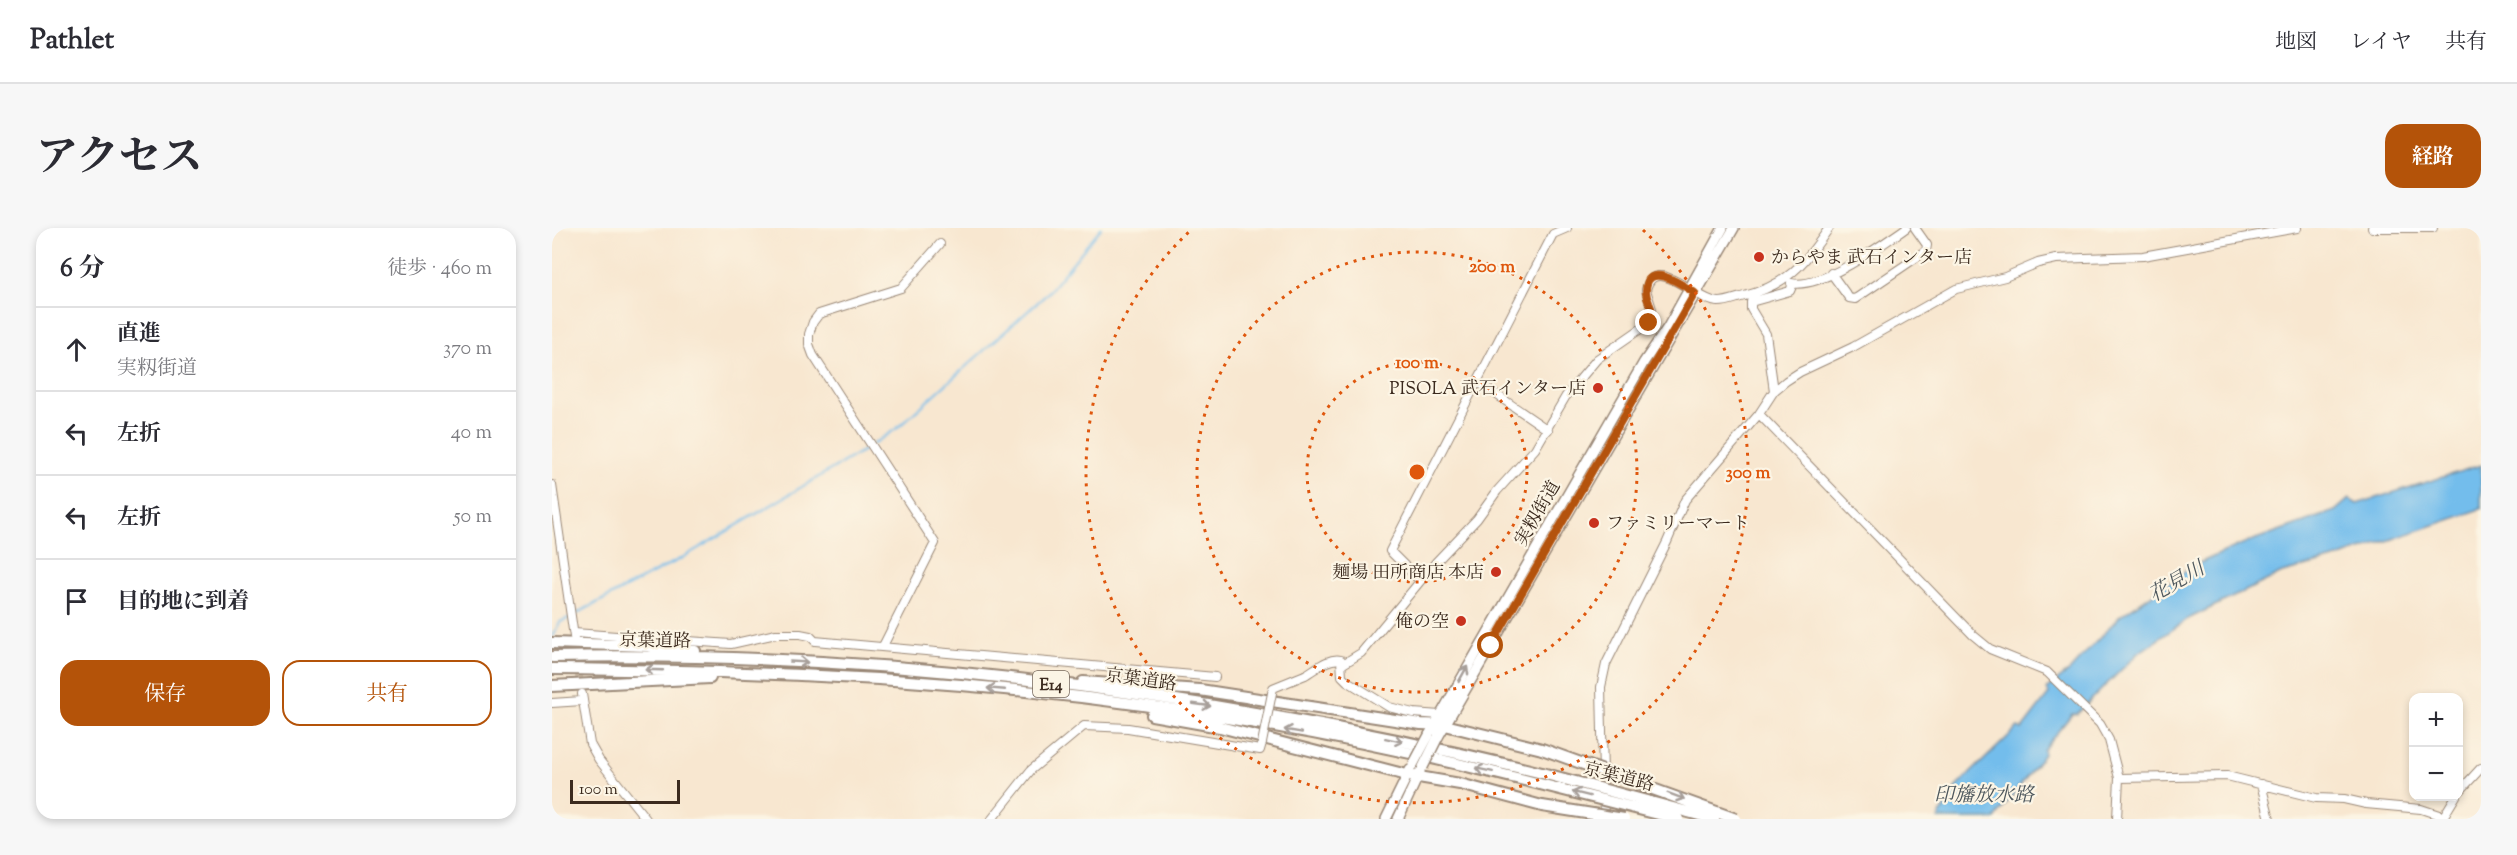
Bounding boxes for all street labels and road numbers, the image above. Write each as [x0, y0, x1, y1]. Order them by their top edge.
street label: 実籾街道 [1509, 476, 1568, 552]
street label: 京葉道路 [619, 628, 691, 656]
street label: 京葉道路 [1103, 663, 1178, 699]
road number: E14 [1033, 671, 1069, 697]
street label: 京葉道路 [1580, 757, 1657, 799]

